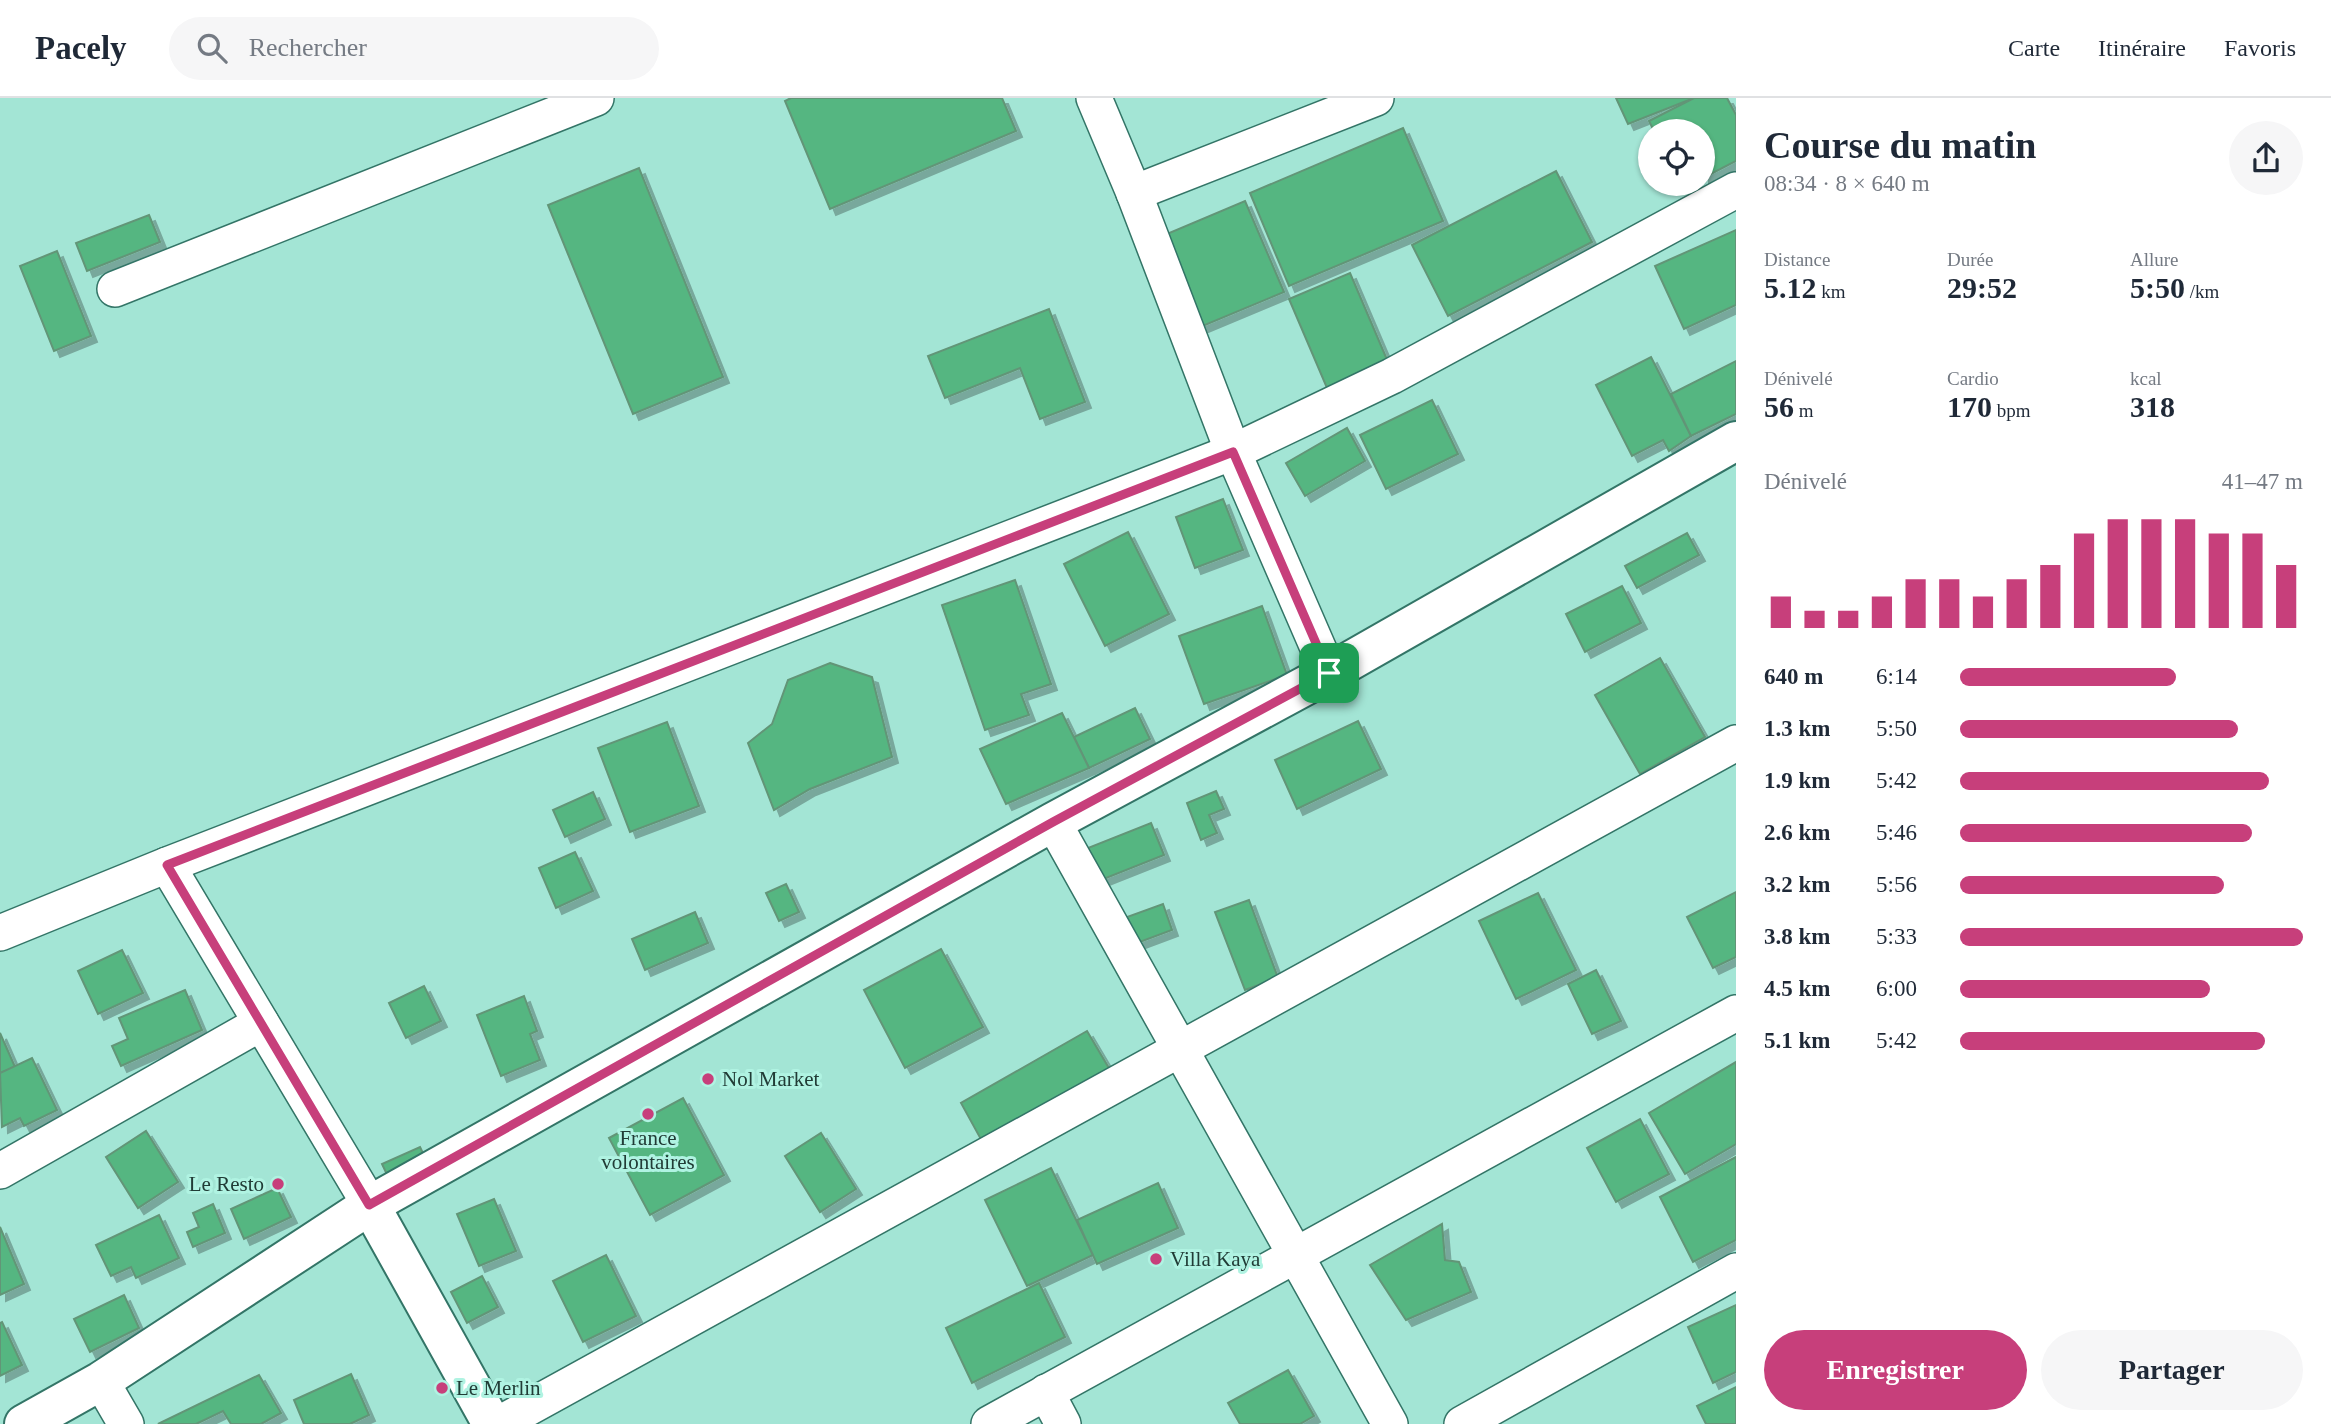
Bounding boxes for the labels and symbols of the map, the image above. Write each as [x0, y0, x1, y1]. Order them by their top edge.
pin [1299, 643, 1359, 703]
place label: Nol Market [722, 1067, 820, 1091]
marker: Nol Market [700, 1071, 716, 1087]
marker: France volontaires [640, 1106, 656, 1122]
place label: France volontaires [601, 1126, 695, 1174]
place label: Le Resto [189, 1172, 264, 1196]
marker: Le Resto [270, 1176, 286, 1192]
place label: Villa Kaya [1170, 1247, 1261, 1271]
marker: Villa Kaya [1148, 1251, 1164, 1267]
place label: Le Merlin [456, 1376, 541, 1400]
marker: Le Merlin [434, 1380, 450, 1396]

